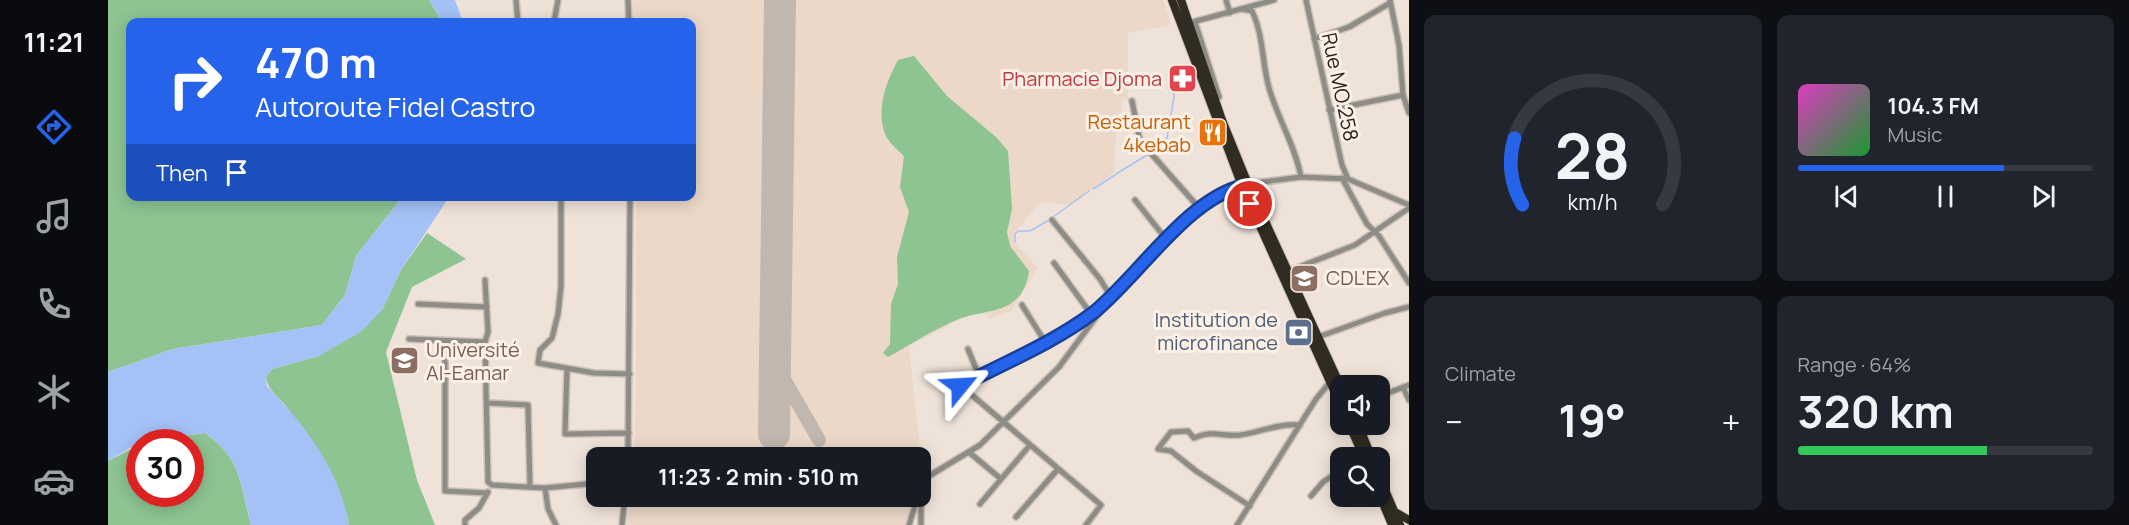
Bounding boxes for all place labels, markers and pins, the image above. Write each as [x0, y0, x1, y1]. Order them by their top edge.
pharmacy icon: Pharmacie Djoma [1167, 63, 1199, 95]
place label: Pharmacie Djoma [1002, 65, 1162, 92]
place label: Restaurant 4kebab [1087, 108, 1191, 158]
restaurant icon: Restaurant 4kebab [1196, 117, 1228, 149]
pin [1224, 178, 1275, 229]
school or university icon: CDL'EX [1289, 262, 1321, 294]
place label: CDL'EX [1326, 264, 1389, 291]
place label: Institution de microfinance [1154, 306, 1278, 356]
bank icon: Institution de microfinance [1283, 316, 1315, 348]
place label: Université Al-Eamar [426, 336, 520, 386]
school or university icon: Université Al-Eamar [389, 345, 421, 377]

